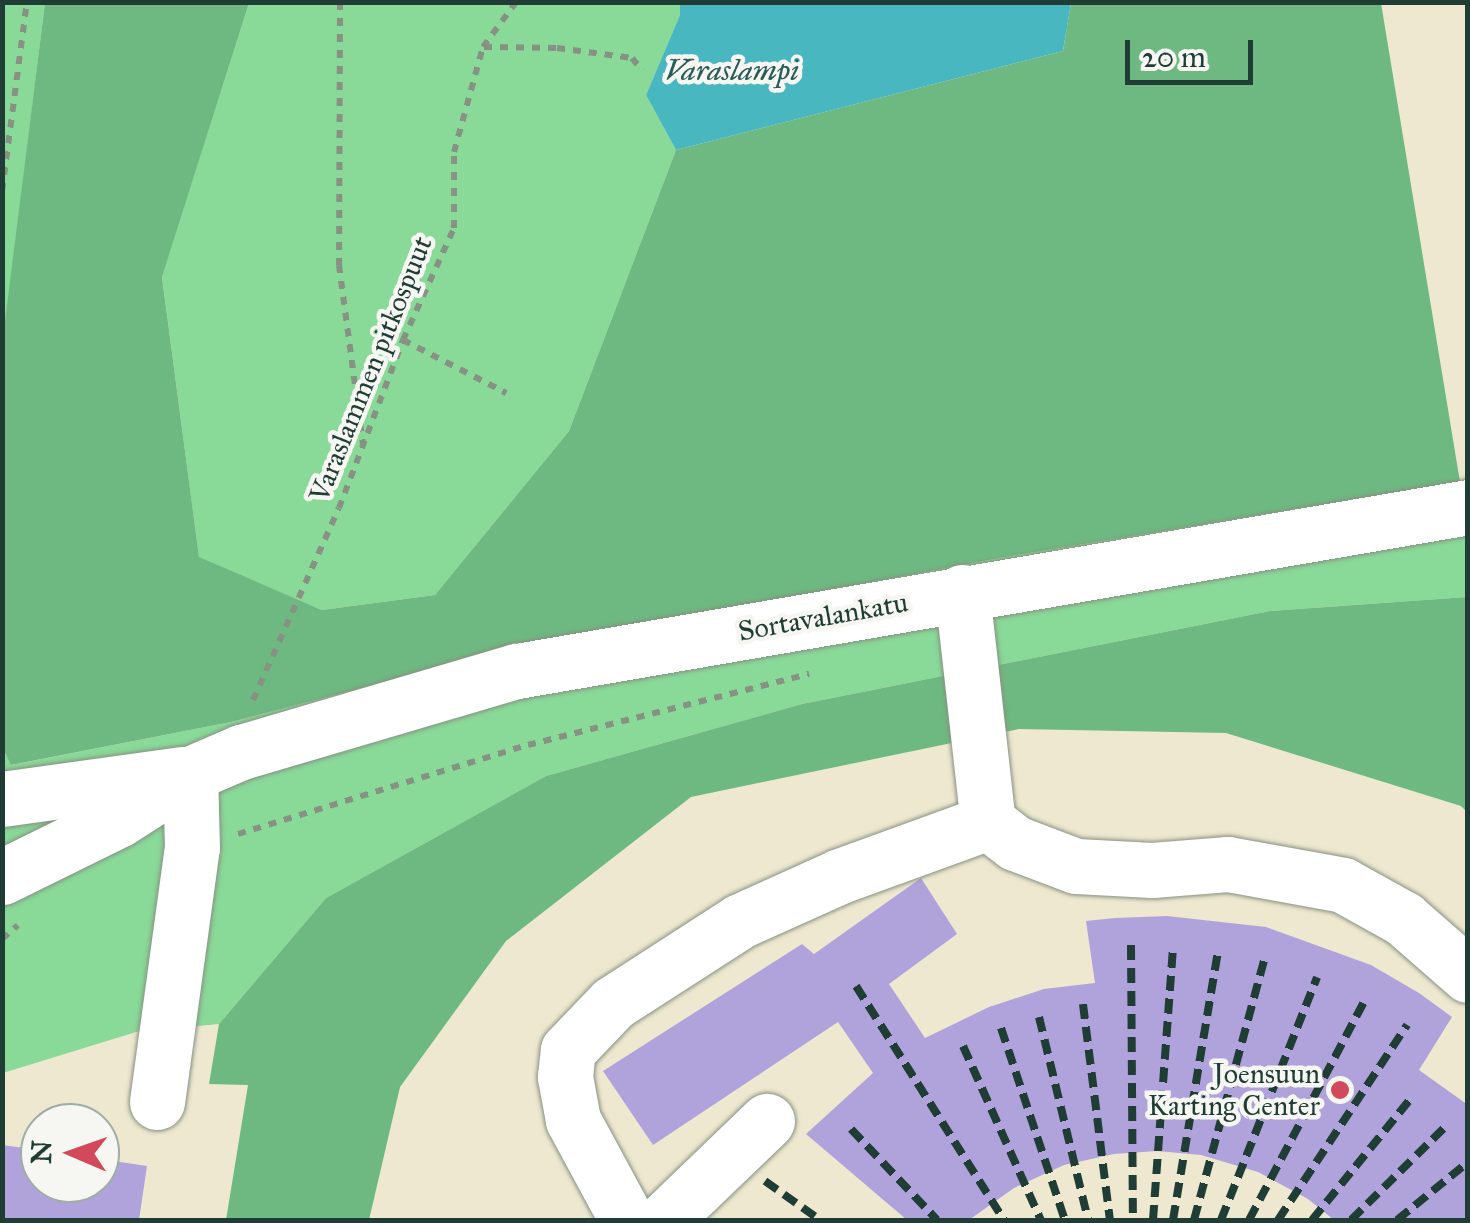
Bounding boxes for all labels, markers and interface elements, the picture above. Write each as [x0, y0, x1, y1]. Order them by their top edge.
scale bar [1130, 20, 1258, 82]
text: 20 m [1142, 39, 1206, 75]
water label: Varaslampi [665, 52, 799, 88]
street label: Varaslammen pitkospuut [302, 231, 440, 507]
street label: Sortavalankatu [736, 586, 910, 648]
place label: Joensuun Karting Center [1148, 1057, 1320, 1123]
marker: Joensuun Karting Center [1329, 1079, 1351, 1101]
north arrow [20, 1103, 120, 1203]
text: N [24, 1140, 59, 1164]

